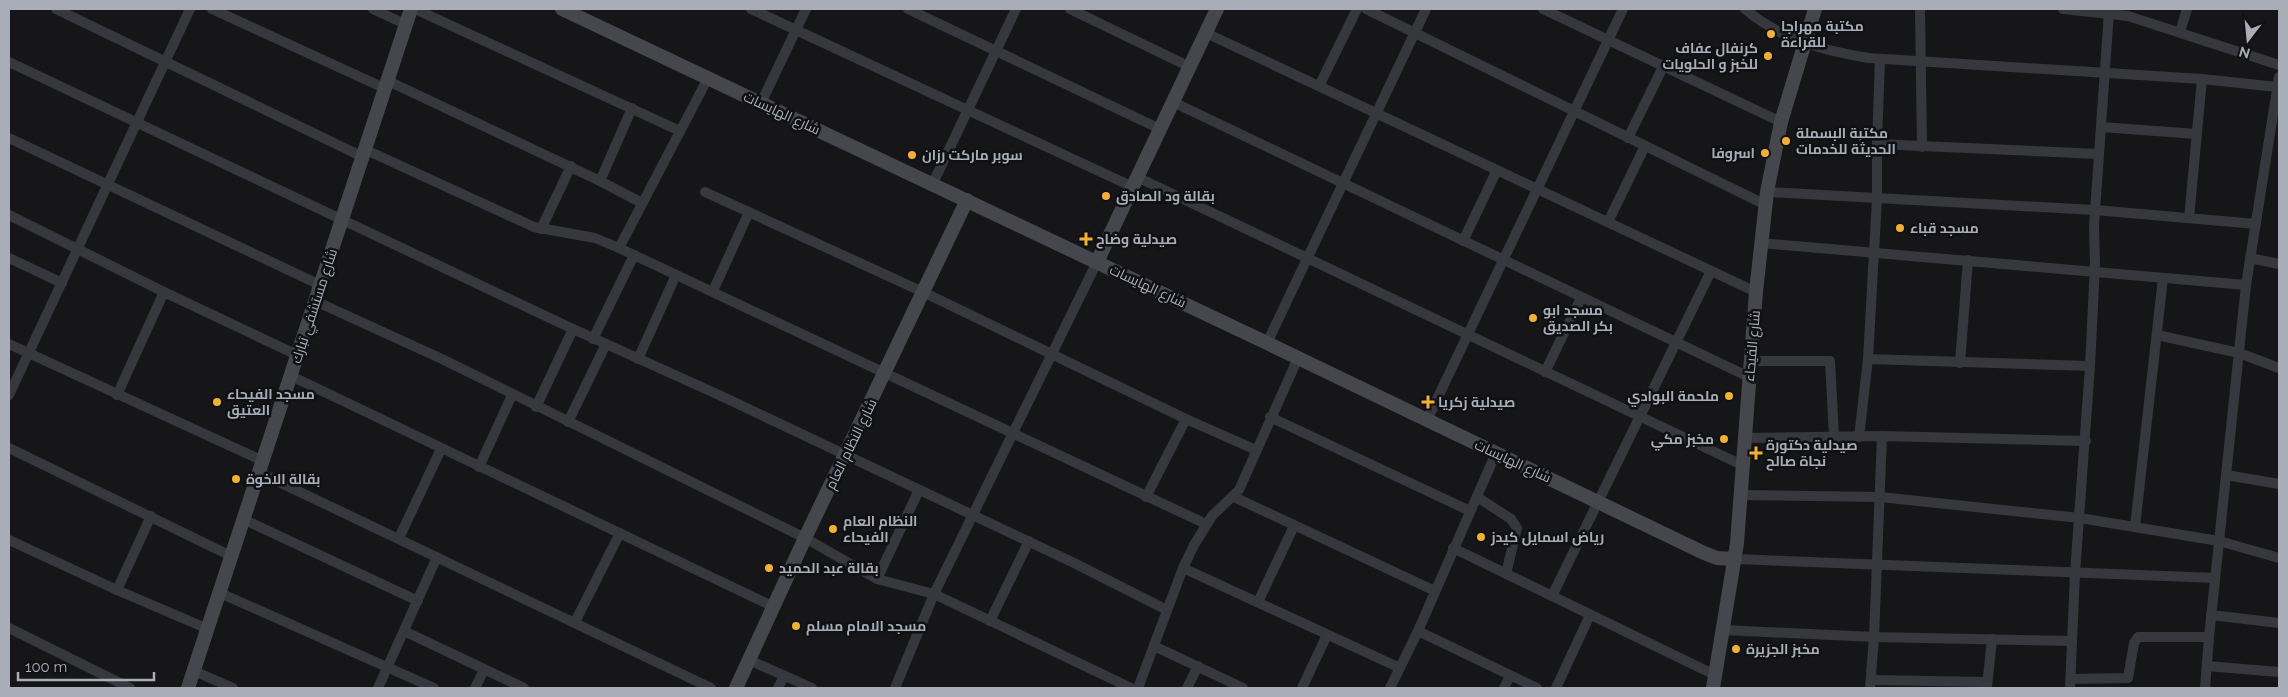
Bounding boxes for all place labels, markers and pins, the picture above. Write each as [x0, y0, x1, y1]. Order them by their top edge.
place label: مكتبة مهراجا للقراءة [1781, 18, 1864, 51]
marker: مكتبة مهراجا للقراءة [1765, 28, 1777, 40]
place label: كرنفال عفاف للخبز و الحلويات [1662, 40, 1758, 73]
marker: كرنفال عفاف للخبز و الحلويات [1762, 50, 1774, 62]
place label: مكتبة البسملة الحديثة للخدمات [1796, 125, 1896, 157]
marker: مكتبة البسملة الحديثة للخدمات [1780, 135, 1792, 147]
place label: اسروفا [1711, 145, 1755, 162]
place label: سوبر ماركت رزان [922, 147, 1023, 164]
marker: اسروفا [1759, 147, 1771, 159]
marker: سوبر ماركت رزان [906, 149, 918, 161]
place label: بقالة ود الصادق [1116, 188, 1215, 205]
marker: بقالة ود الصادق [1100, 190, 1112, 202]
place label: مسجد قباء [1910, 220, 1979, 236]
marker: مسجد قباء [1894, 222, 1906, 234]
place label: صيدلية وضاح [1096, 231, 1177, 249]
marker: صيدلية وضاح [1080, 233, 1092, 245]
place label: مسجد ابو بكر الصديق [1543, 302, 1613, 335]
marker: مسجد ابو بكر الصديق [1527, 312, 1539, 324]
place label: مسجد الفيحاء العتيق [227, 386, 315, 419]
place label: ملحمة البوادي [1627, 388, 1719, 407]
marker: ملحمة البوادي [1723, 390, 1735, 402]
place label: صيدلية زكريا [1438, 394, 1515, 411]
marker: مسجد الفيحاء العتيق [211, 396, 223, 408]
marker: صيدلية زكريا [1422, 396, 1434, 408]
place label: مخبز مكي [1651, 431, 1714, 451]
marker: مخبز مكي [1718, 433, 1730, 445]
place label: صيدلية دكتورة نجاة صالح [1766, 437, 1858, 471]
marker: صيدلية دكتورة نجاة صالح [1750, 447, 1762, 459]
place label: بقالة الاخوة [246, 471, 320, 488]
marker: بقالة الاخوة [230, 473, 242, 485]
place label: النظام العام الفيحاء [843, 513, 917, 545]
marker: النظام العام الفيحاء [827, 523, 839, 535]
place label: رياض اسمايل كيدز [1490, 529, 1604, 546]
marker: رياض اسمايل كيدز [1475, 531, 1487, 543]
place label: بقالة عبد الحميد [779, 560, 879, 576]
marker: بقالة عبد الحميد [763, 562, 775, 574]
place label: مسجد الامام مسلم [806, 618, 926, 636]
marker: مسجد الامام مسلم [790, 620, 802, 632]
place label: مخبز الجزيرة [1746, 641, 1820, 658]
marker: مخبز الجزيرة [1730, 643, 1742, 655]

